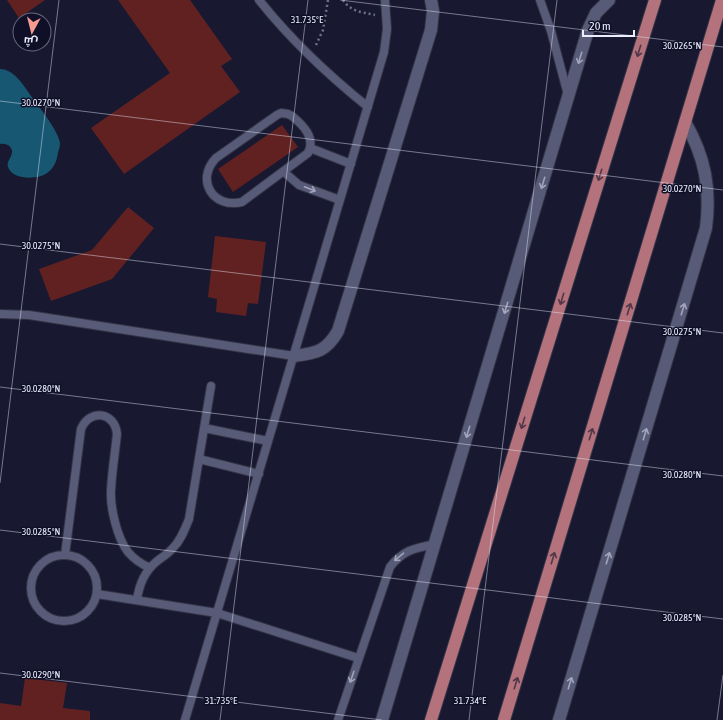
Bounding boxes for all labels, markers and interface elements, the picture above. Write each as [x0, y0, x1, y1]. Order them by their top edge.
north arrow [12, 12, 52, 52]
scale bar [583, 12, 634, 38]
text: 31.735°E [291, 14, 324, 25]
text: 20 m [589, 19, 611, 33]
text: ش [23, 34, 39, 49]
text: 30.0265°N [663, 40, 701, 51]
one-way arrow [635, 44, 642, 57]
one-way arrow [576, 52, 583, 65]
text: 30.0270°N [22, 97, 60, 108]
one-way arrow [596, 168, 603, 181]
one-way arrow [539, 176, 546, 189]
text: 30.0270°N [663, 183, 701, 194]
one-way arrow [303, 186, 315, 194]
text: 30.0275°N [22, 240, 60, 251]
one-way arrow [558, 292, 565, 305]
one-way arrow [502, 301, 509, 314]
one-way arrow [626, 303, 633, 316]
one-way arrow [680, 303, 687, 316]
text: 30.0275°N [663, 326, 701, 337]
text: 30.0280°N [22, 383, 60, 394]
one-way arrow [519, 416, 526, 429]
one-way arrow [464, 425, 471, 438]
one-way arrow [642, 427, 649, 440]
one-way arrow [588, 428, 595, 441]
text: 30.0280°N [663, 469, 701, 480]
text: 30.0285°N [22, 526, 60, 537]
one-way arrow [550, 552, 557, 565]
one-way arrow [605, 552, 612, 565]
one-way arrow [394, 553, 405, 561]
text: 30.0285°N [663, 612, 701, 623]
text: 30.0290°N [22, 669, 60, 680]
one-way arrow [348, 670, 355, 683]
one-way arrow [567, 676, 574, 689]
one-way arrow [512, 677, 520, 689]
text: 31.735°E [205, 695, 238, 706]
text: 31.734°E [454, 695, 487, 706]

